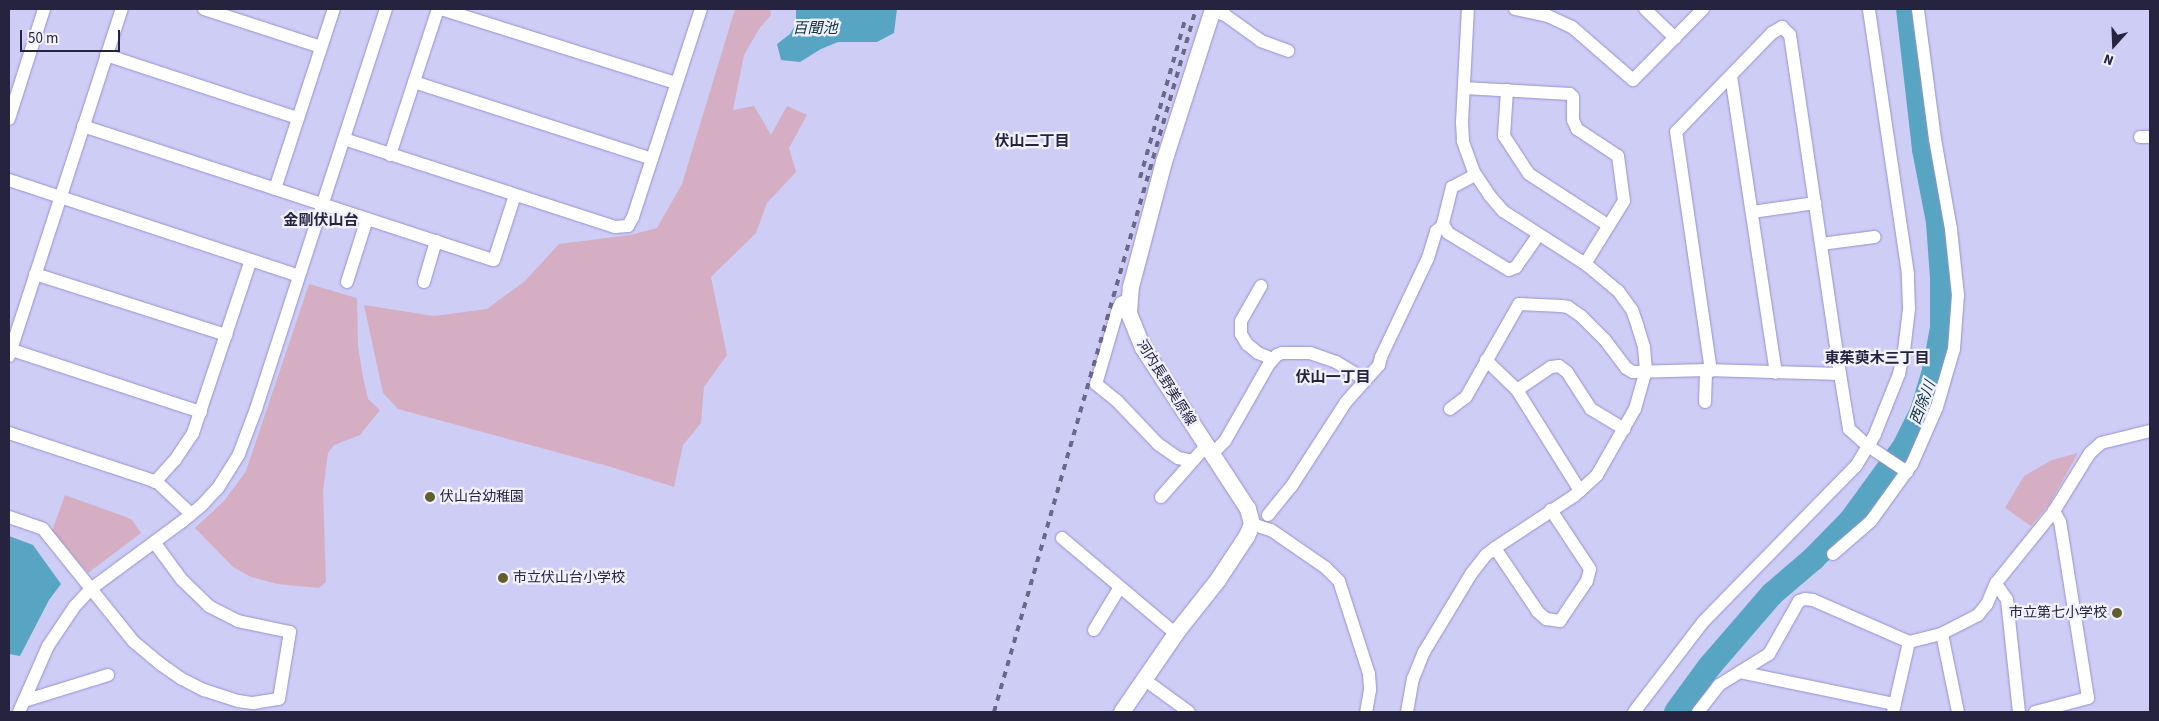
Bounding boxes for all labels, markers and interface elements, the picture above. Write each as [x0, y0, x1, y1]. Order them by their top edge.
scale bar [22, 20, 122, 52]
water label: 百聞池 [793, 20, 837, 38]
north arrow [2089, 20, 2139, 70]
text: 50 m [28, 28, 58, 49]
text: N [2101, 48, 2117, 70]
district label: 伏山二丁目 [995, 133, 1069, 151]
district label: 金剛伏山台 [284, 212, 358, 230]
street label: 河内長野美原線 [1133, 337, 1199, 429]
district label: 東茱萸木三丁目 [1825, 350, 1929, 368]
district label: 伏山一丁目 [1296, 369, 1370, 387]
water label: 西除川 [1907, 379, 1939, 427]
place label: 伏山台幼稚園 [440, 489, 524, 505]
marker: 伏山台幼稚園 [424, 491, 436, 503]
place label: 市立伏山台小学校 [513, 570, 625, 586]
marker: 市立伏山台小学校 [497, 572, 509, 584]
place label: 市立第七小学校 [2009, 605, 2107, 621]
marker: 市立第七小学校 [2111, 607, 2123, 619]

